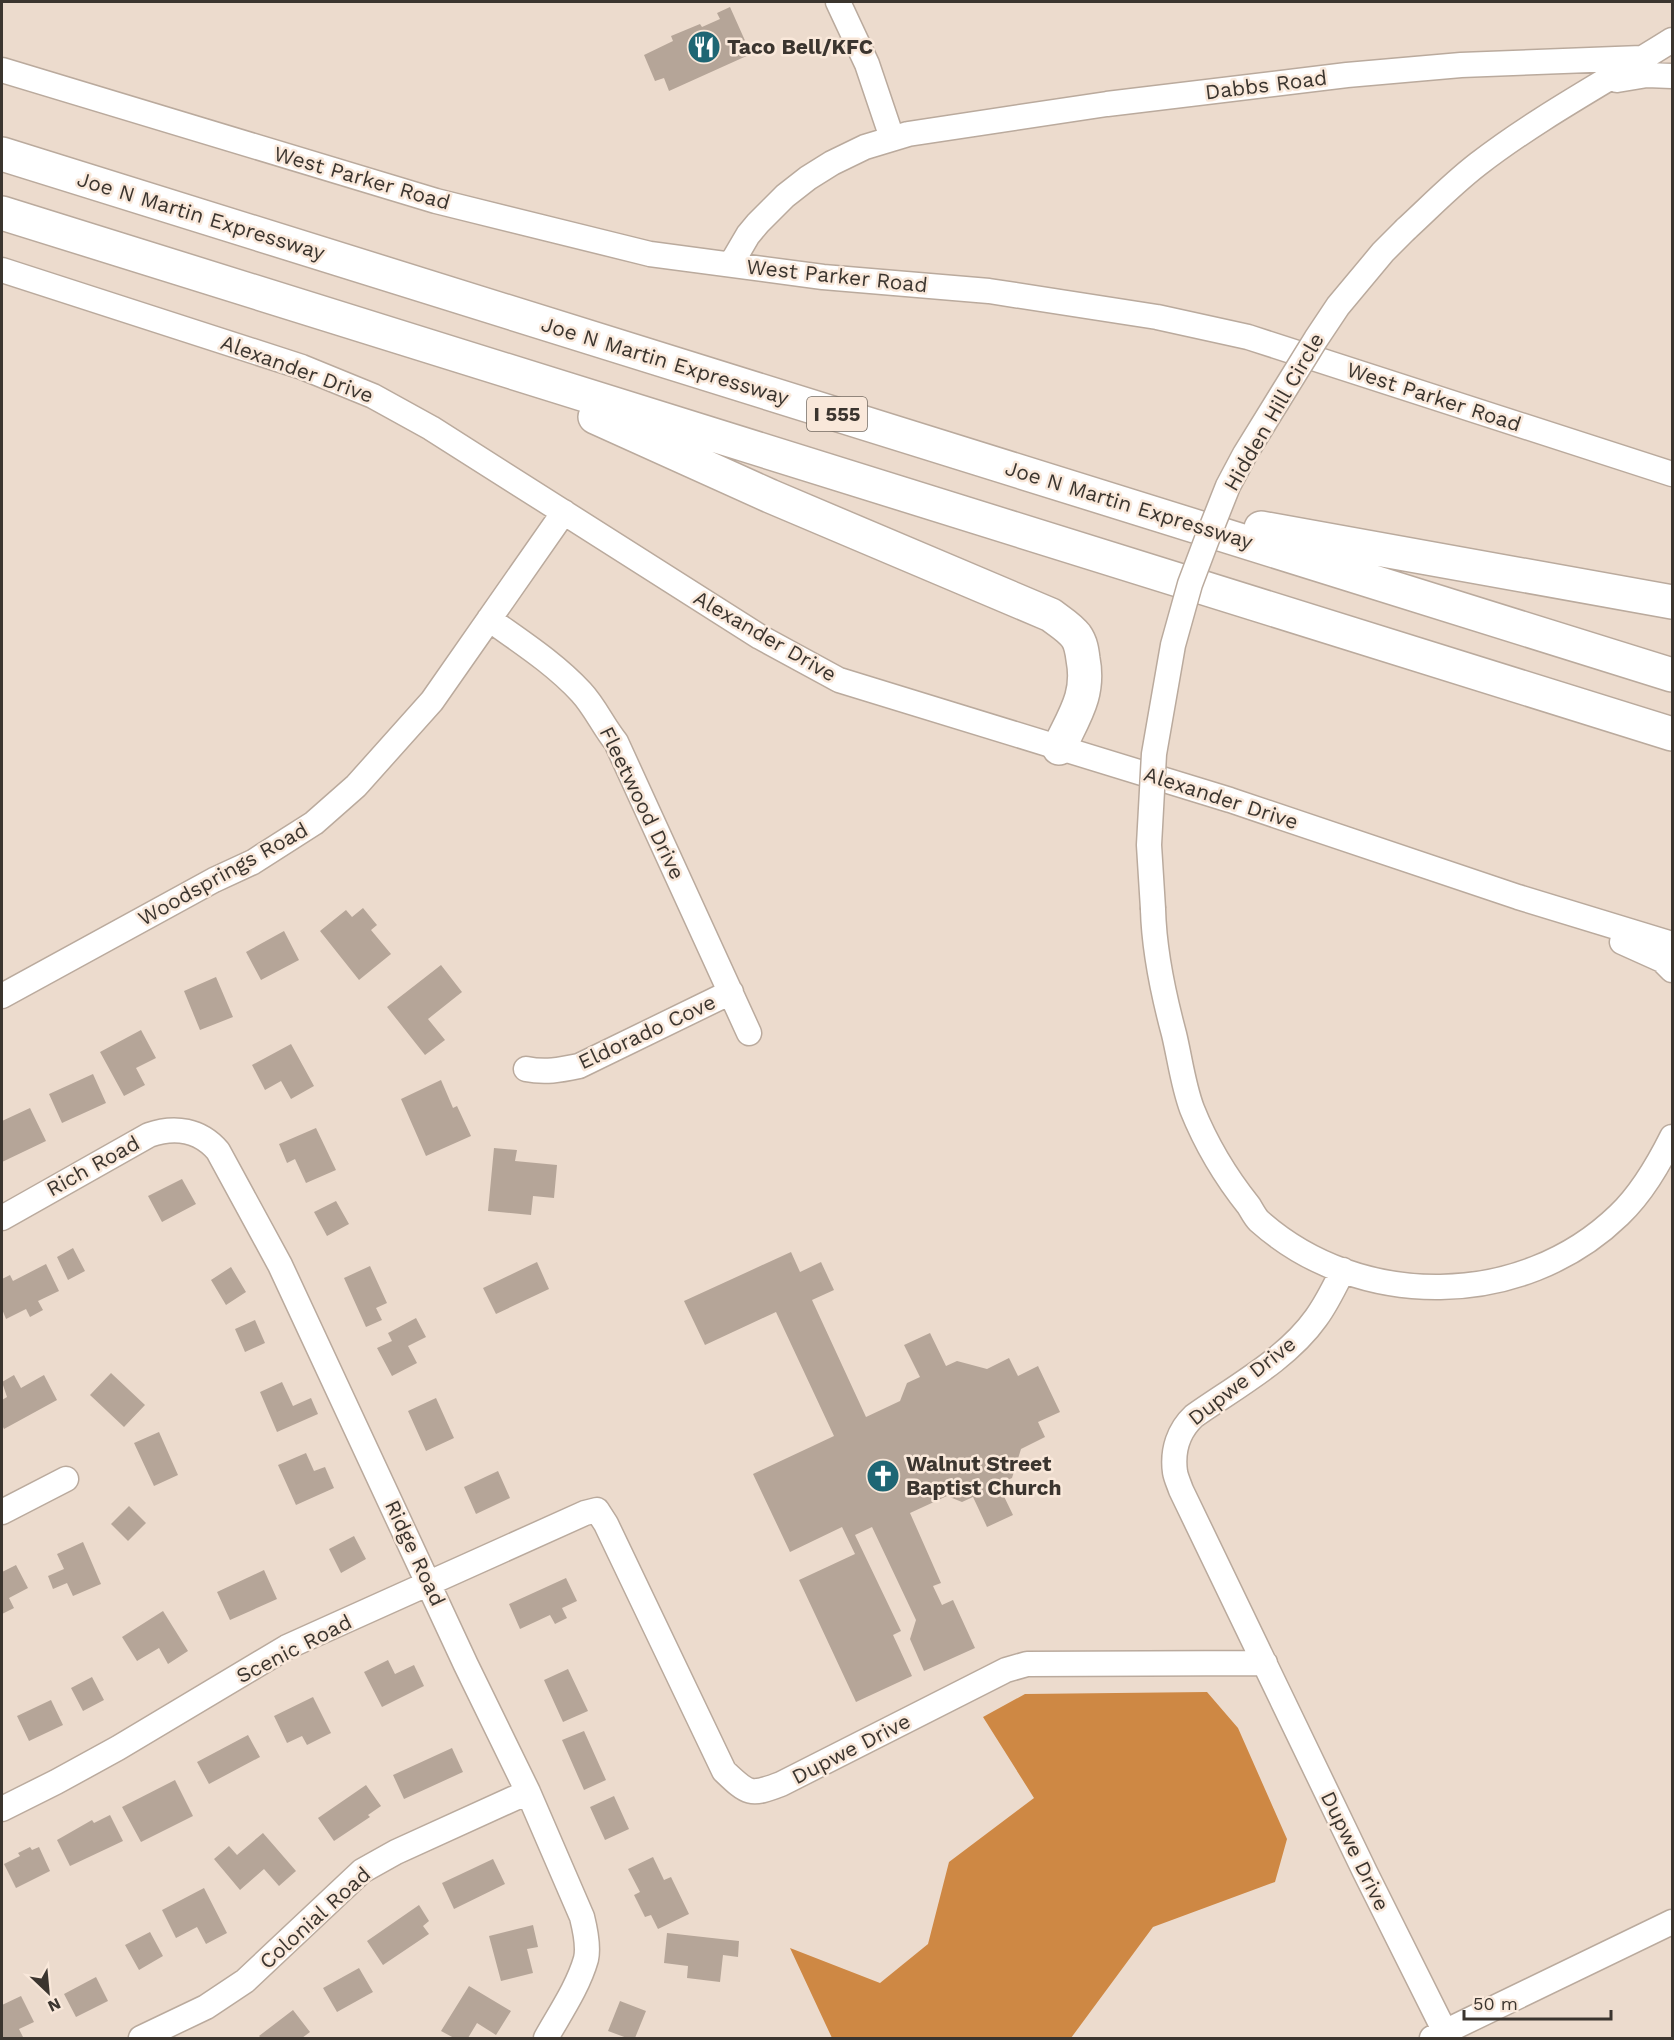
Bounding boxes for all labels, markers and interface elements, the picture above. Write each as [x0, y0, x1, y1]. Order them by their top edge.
restaurant icon: Taco Bell/KFC [686, 29, 722, 65]
place label: Taco Bell/KFC [727, 34, 873, 59]
street label: Dabbs Road [1203, 65, 1328, 104]
street label: West Parker Road [271, 140, 453, 215]
street label: Joe N Martin Expressway [74, 166, 328, 265]
street label: West Parker Road [745, 254, 929, 297]
street label: Joe N Martin Expressway [538, 311, 792, 410]
street label: Hidden Hill Circle [1218, 328, 1329, 495]
street label: Alexander Drive [217, 329, 377, 408]
street label: West Parker Road [1344, 357, 1525, 437]
road number: I 555 [807, 397, 867, 431]
street label: Joe N Martin Expressway [1002, 455, 1256, 554]
street label: Alexander Drive [689, 585, 841, 687]
street label: Fleetwood Drive [595, 722, 690, 883]
street label: Alexander Drive [1141, 761, 1301, 834]
street label: Woodsprings Road [134, 817, 312, 931]
street label: Eldorado Cove [574, 989, 719, 1074]
street label: Rich Road [42, 1130, 144, 1201]
street label: Dupwe Drive [1183, 1331, 1300, 1430]
place label: Walnut Street Baptist Church [906, 1451, 1061, 1500]
church icon: Walnut Street Baptist Church [865, 1458, 901, 1494]
street label: Ridge Road [380, 1496, 451, 1610]
street label: Scenic Road [232, 1609, 356, 1688]
street label: Dupwe Drive [787, 1708, 914, 1789]
street label: Dupwe Drive [1316, 1787, 1395, 1915]
street label: Colonial Road [254, 1861, 375, 1974]
north arrow [18, 1962, 78, 2022]
scale bar [1464, 1983, 1611, 2021]
text: 50 m [1473, 1993, 1518, 2014]
text: N [45, 1994, 64, 2016]

